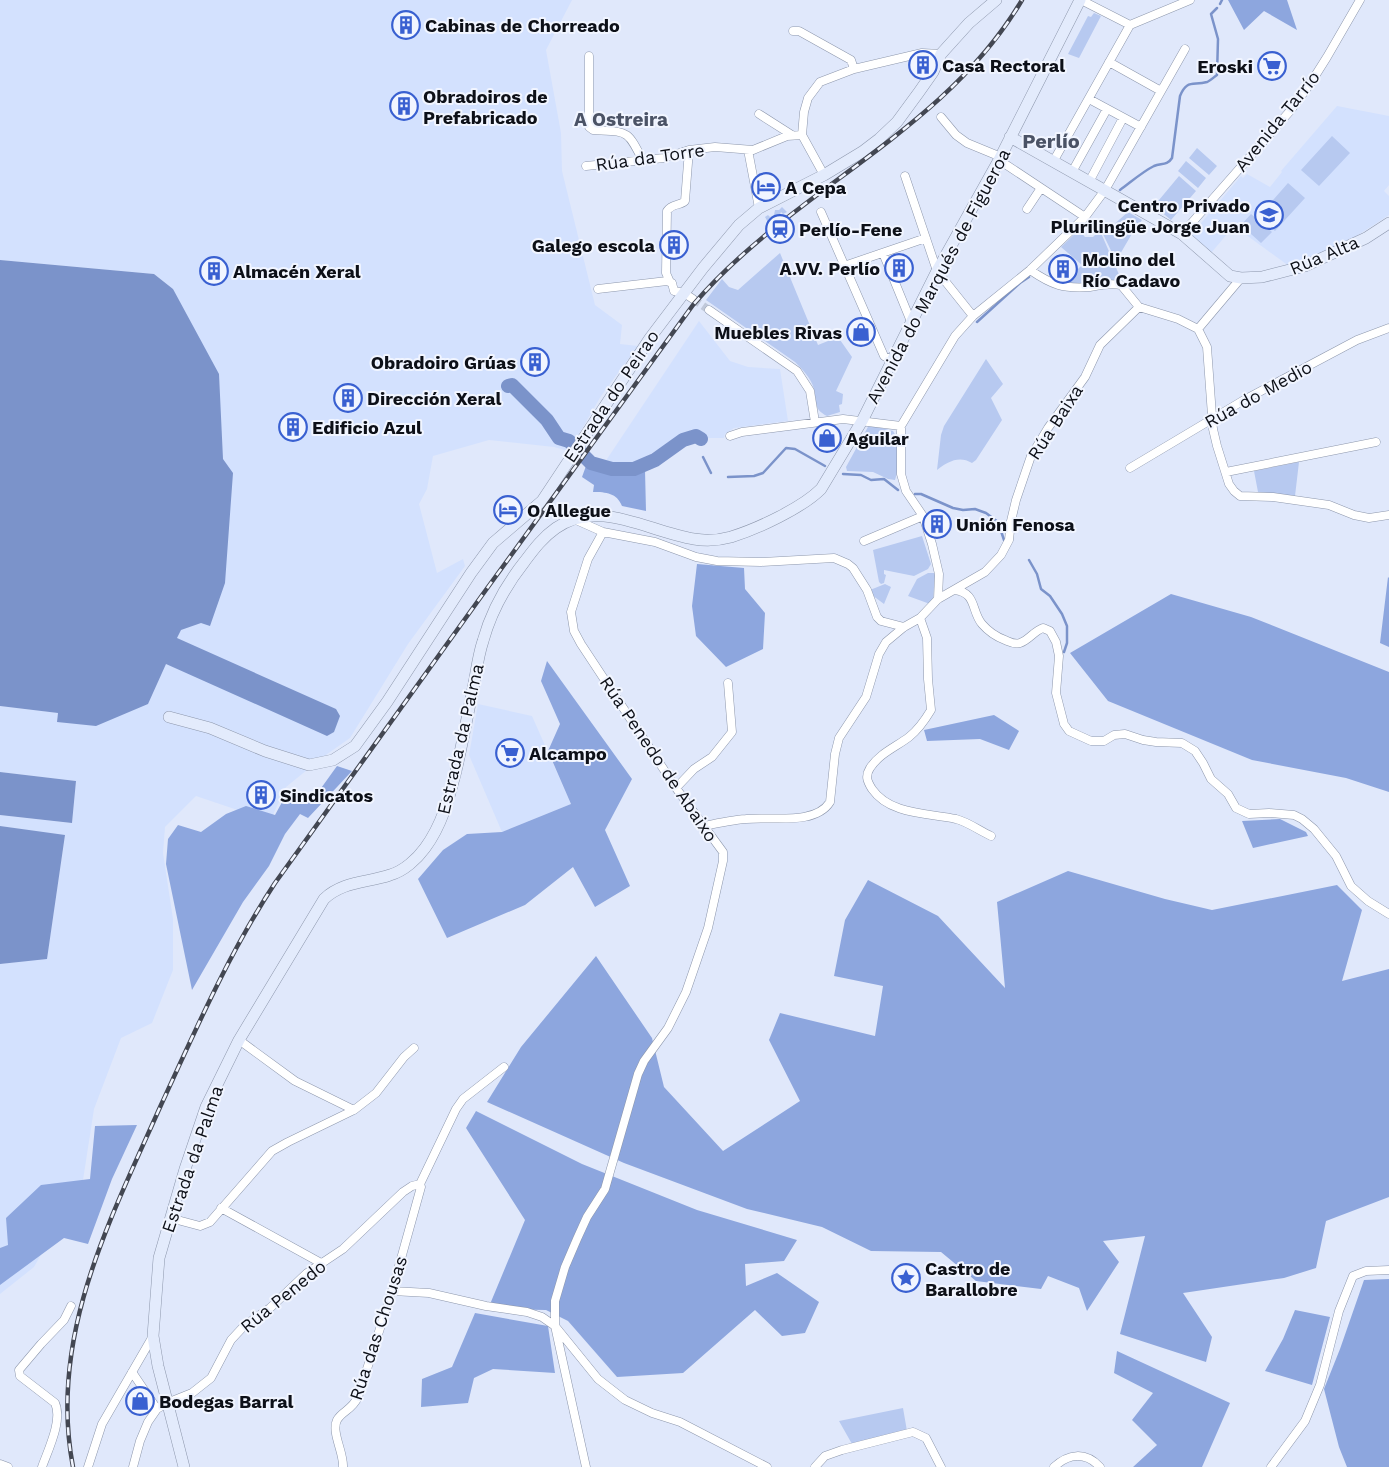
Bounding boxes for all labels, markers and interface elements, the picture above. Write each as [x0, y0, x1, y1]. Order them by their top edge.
building icon: Cabinas de Chorreado [391, 10, 421, 40]
place label: Cabinas de Chorreado [425, 15, 620, 36]
building icon: Casa Rectoral [908, 50, 938, 80]
supermarket icon: Eroski [1257, 51, 1287, 81]
place label: Casa Rectoral [942, 55, 1065, 76]
place label: Eroski [1197, 56, 1253, 77]
street label: Avenida Tarrío [1230, 67, 1324, 175]
place label: Obradoiros de Prefabricado [423, 86, 548, 128]
building icon: Obradoiros de Prefabricado [389, 91, 419, 121]
district label: A Ostreira [574, 108, 668, 131]
district label: Perlío [1022, 129, 1080, 153]
street label: Rúa da Torre [594, 139, 706, 175]
street label: Avenida do Marqués de Figueroa [862, 145, 1014, 407]
hotel icon: A Cepa [751, 172, 781, 202]
place label: A Cepa [785, 177, 847, 198]
place label: Centro Privado Plurilingüe Jorge Juan [1051, 195, 1250, 237]
school or university icon: Centro Privado Plurilingüe Jorge Juan [1254, 200, 1284, 230]
station icon: Perlío-Fene [765, 214, 795, 244]
place label: Perlío-Fene [799, 219, 902, 240]
building icon: Galego escola [659, 230, 689, 260]
street label: Rúa Alta [1286, 231, 1362, 279]
place label: Galego escola [532, 235, 656, 256]
place label: Molino del Río Cadavo [1082, 249, 1180, 291]
building icon: A.VV. Perlío [884, 253, 914, 283]
building icon: Molino del Río Cadavo [1048, 254, 1078, 284]
building icon: Almacén Xeral [199, 256, 229, 286]
place label: A.VV. Perlío [780, 258, 880, 279]
place label: Almacén Xeral [233, 261, 361, 282]
shop icon: Muebles Rivas [846, 317, 876, 347]
place label: Muebles Rivas [714, 322, 842, 343]
street label: Estrada do Peirao [559, 326, 663, 466]
building icon: Obradoiro Grúas [520, 347, 550, 377]
place label: Obradoiro Grúas [371, 352, 516, 373]
street label: Rúa do Medio [1201, 356, 1315, 432]
street label: Rúa Baixa [1023, 381, 1087, 463]
building icon: Dirección Xeral [333, 383, 363, 413]
place label: Dirección Xeral [367, 388, 501, 409]
building icon: Edificio Azul [278, 412, 308, 442]
place label: Edificio Azul [312, 417, 422, 438]
shop icon: Aguilar [812, 423, 842, 453]
place label: Aguilar [846, 428, 909, 449]
hotel icon: O Allegue [493, 495, 523, 525]
place label: O Allegue [527, 500, 611, 521]
building icon: Unión Fenosa [922, 509, 952, 539]
place label: Unión Fenosa [956, 514, 1075, 535]
street label: Estrada da Palma [432, 662, 488, 816]
street label: Rúa Penedo de Abaixo [596, 672, 722, 846]
supermarket icon: Alcampo [495, 738, 525, 768]
place label: Alcampo [529, 743, 607, 764]
building icon: Sindicatos [246, 780, 276, 810]
place label: Sindicatos [280, 785, 373, 806]
street label: Estrada da Palma [157, 1083, 227, 1235]
street label: Rúa das Chousas [345, 1253, 411, 1403]
street label: Rúa Penedo [236, 1255, 330, 1337]
place label: Castro de Barallobre [925, 1258, 1018, 1300]
place icon: Castro de Barallobre [891, 1263, 921, 1293]
shop icon: Bodegas Barral [125, 1386, 155, 1416]
place label: Bodegas Barral [159, 1391, 294, 1412]

